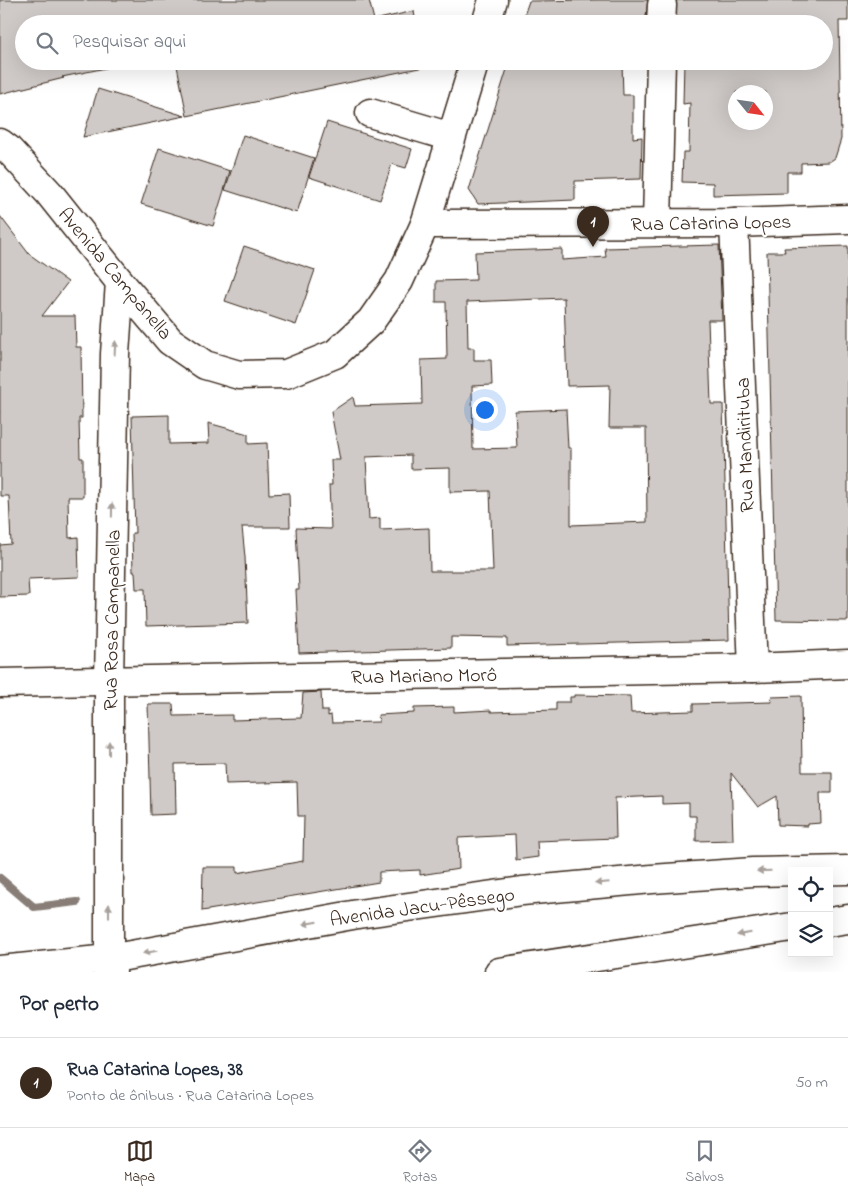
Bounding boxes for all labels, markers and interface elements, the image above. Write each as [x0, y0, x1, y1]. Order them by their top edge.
search box [15, 15, 833, 70]
icon: search [33, 29, 61, 57]
text: Pesquisar aqui [73, 29, 186, 56]
north arrow [728, 85, 773, 130]
street label: Avenida Campanella [50, 202, 178, 347]
pin: 1 [577, 206, 609, 247]
street label: Rua Catarina Lopes [630, 209, 792, 240]
one-way arrow [112, 339, 120, 355]
street label: Rua Mandirituba [730, 377, 763, 513]
your location [472, 397, 498, 423]
one-way arrow [108, 502, 116, 518]
street label: Rua Rosa Campanella [97, 529, 130, 711]
street label: Rua Mariano Morô [351, 662, 497, 693]
one-way arrow [105, 740, 113, 756]
map controls [788, 867, 833, 957]
button: locate [788, 867, 833, 912]
one-way arrow [756, 868, 772, 876]
one-way arrow [594, 879, 610, 887]
street label: Avenida Jacu-Pêssego [328, 881, 517, 937]
one-way arrow [105, 902, 113, 918]
button: layers [788, 912, 833, 957]
one-way arrow [301, 920, 317, 928]
one-way arrow [735, 931, 751, 939]
one-way arrow [142, 948, 157, 956]
text: Por perto [20, 990, 99, 1020]
text: Rua Catarina Lopes, 38 [67, 1057, 243, 1084]
text: 1 [33, 1071, 39, 1095]
text: 50 m [796, 1071, 828, 1095]
text: Ponto de ônibus · Rua Catarina Lopes [67, 1084, 314, 1108]
tab: Mapa [124, 1137, 155, 1188]
tab: Rotas [403, 1137, 437, 1188]
tab: Salvos [685, 1137, 724, 1188]

